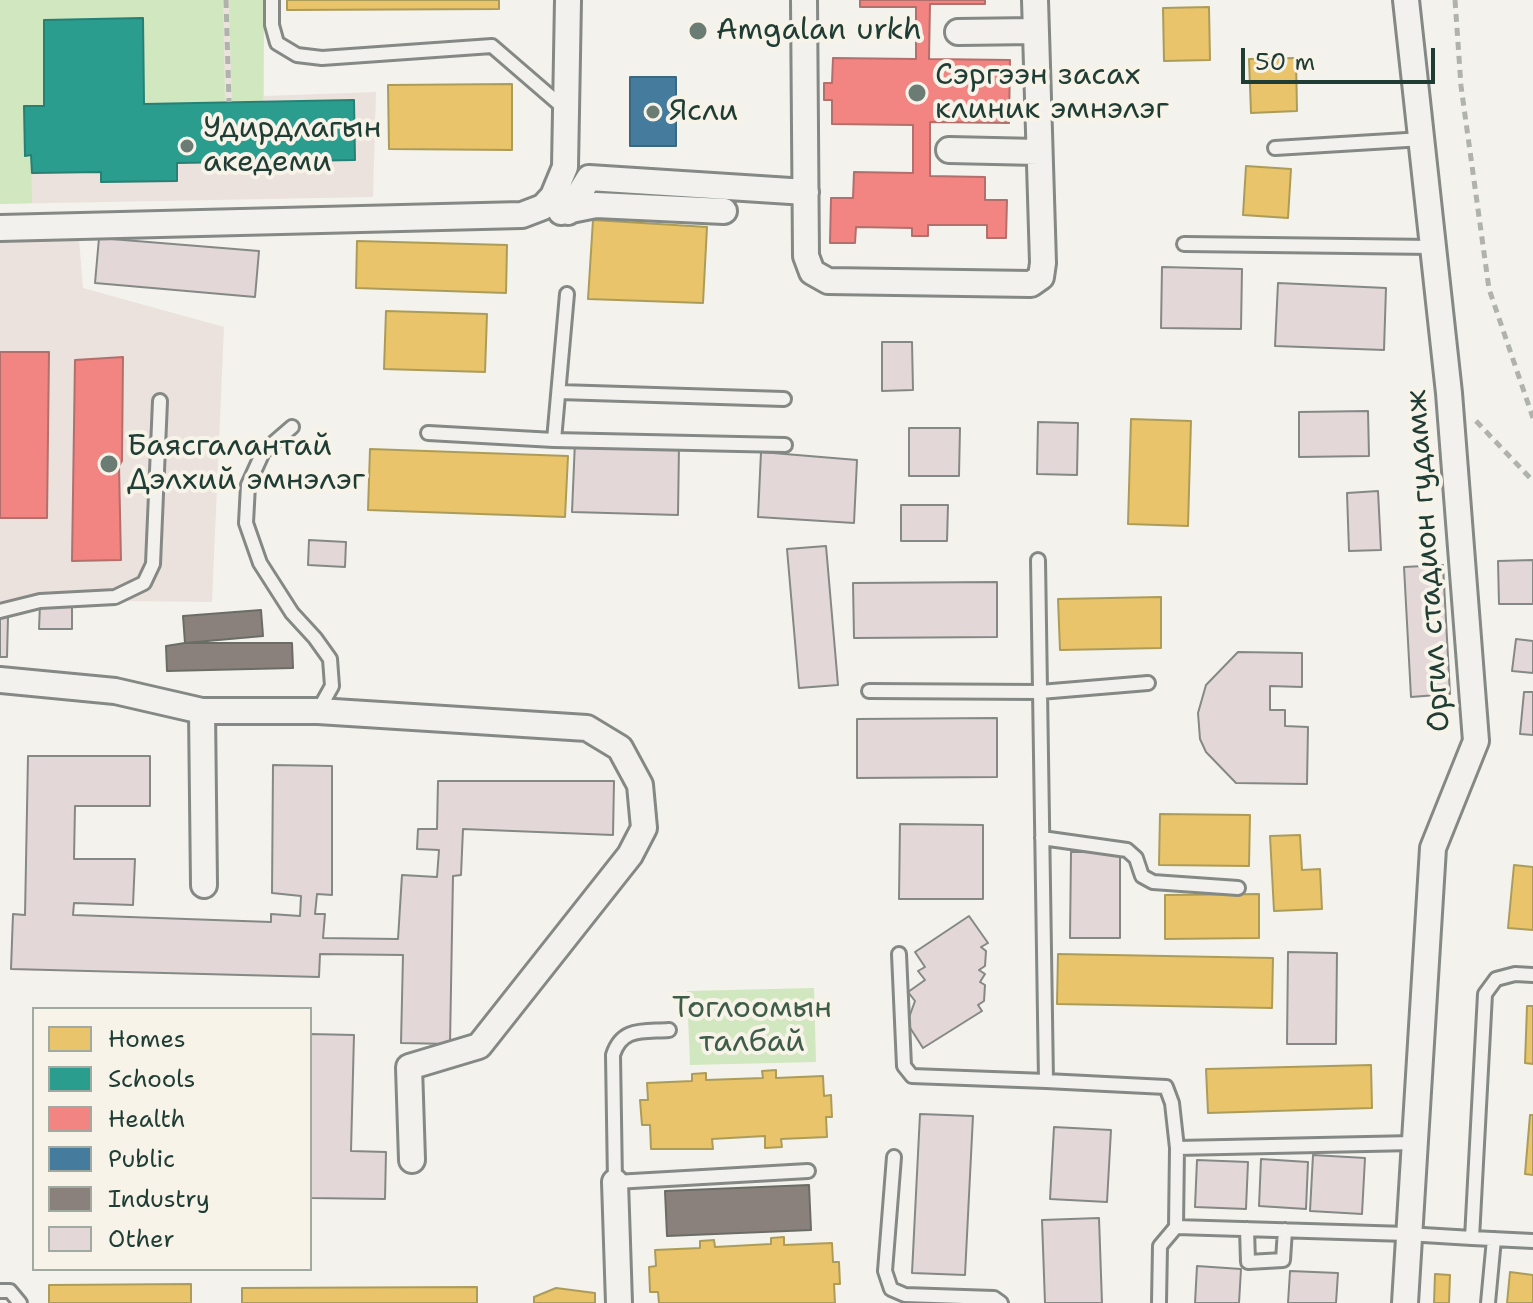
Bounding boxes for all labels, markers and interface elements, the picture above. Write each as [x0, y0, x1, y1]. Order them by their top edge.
place label: Amgalan urkh [716, 13, 922, 49]
marker: Amgalan urkh [687, 20, 709, 42]
scale bar [1245, 32, 1439, 82]
text: 50 m [1255, 46, 1315, 78]
place label: Сэргээн засах клиник эмнэлэг [935, 58, 1169, 128]
marker: Сэргээн засах клиник эмнэлэг [906, 82, 928, 104]
place label: Ясли [669, 94, 738, 130]
marker: Ясли [644, 103, 662, 121]
place label: Удирдлагын акедеми [203, 111, 381, 182]
marker: Удирдлагын акедеми [178, 137, 196, 155]
street label: Оргил стадион гудамж [1399, 389, 1459, 733]
place label: Баясгалантай Дэлхий эмнэлэг [127, 429, 365, 500]
marker: Баясгалантай Дэлхий эмнэлэг [98, 453, 120, 475]
park label: Тоглоомын талбай [672, 991, 832, 1062]
legend [32, 1007, 312, 1271]
text: Homes [108, 1023, 186, 1055]
text: Schools [108, 1063, 195, 1095]
text: Health [108, 1103, 186, 1135]
text: Public [108, 1143, 175, 1175]
text: Industry [108, 1183, 210, 1215]
text: Other [108, 1223, 175, 1255]

